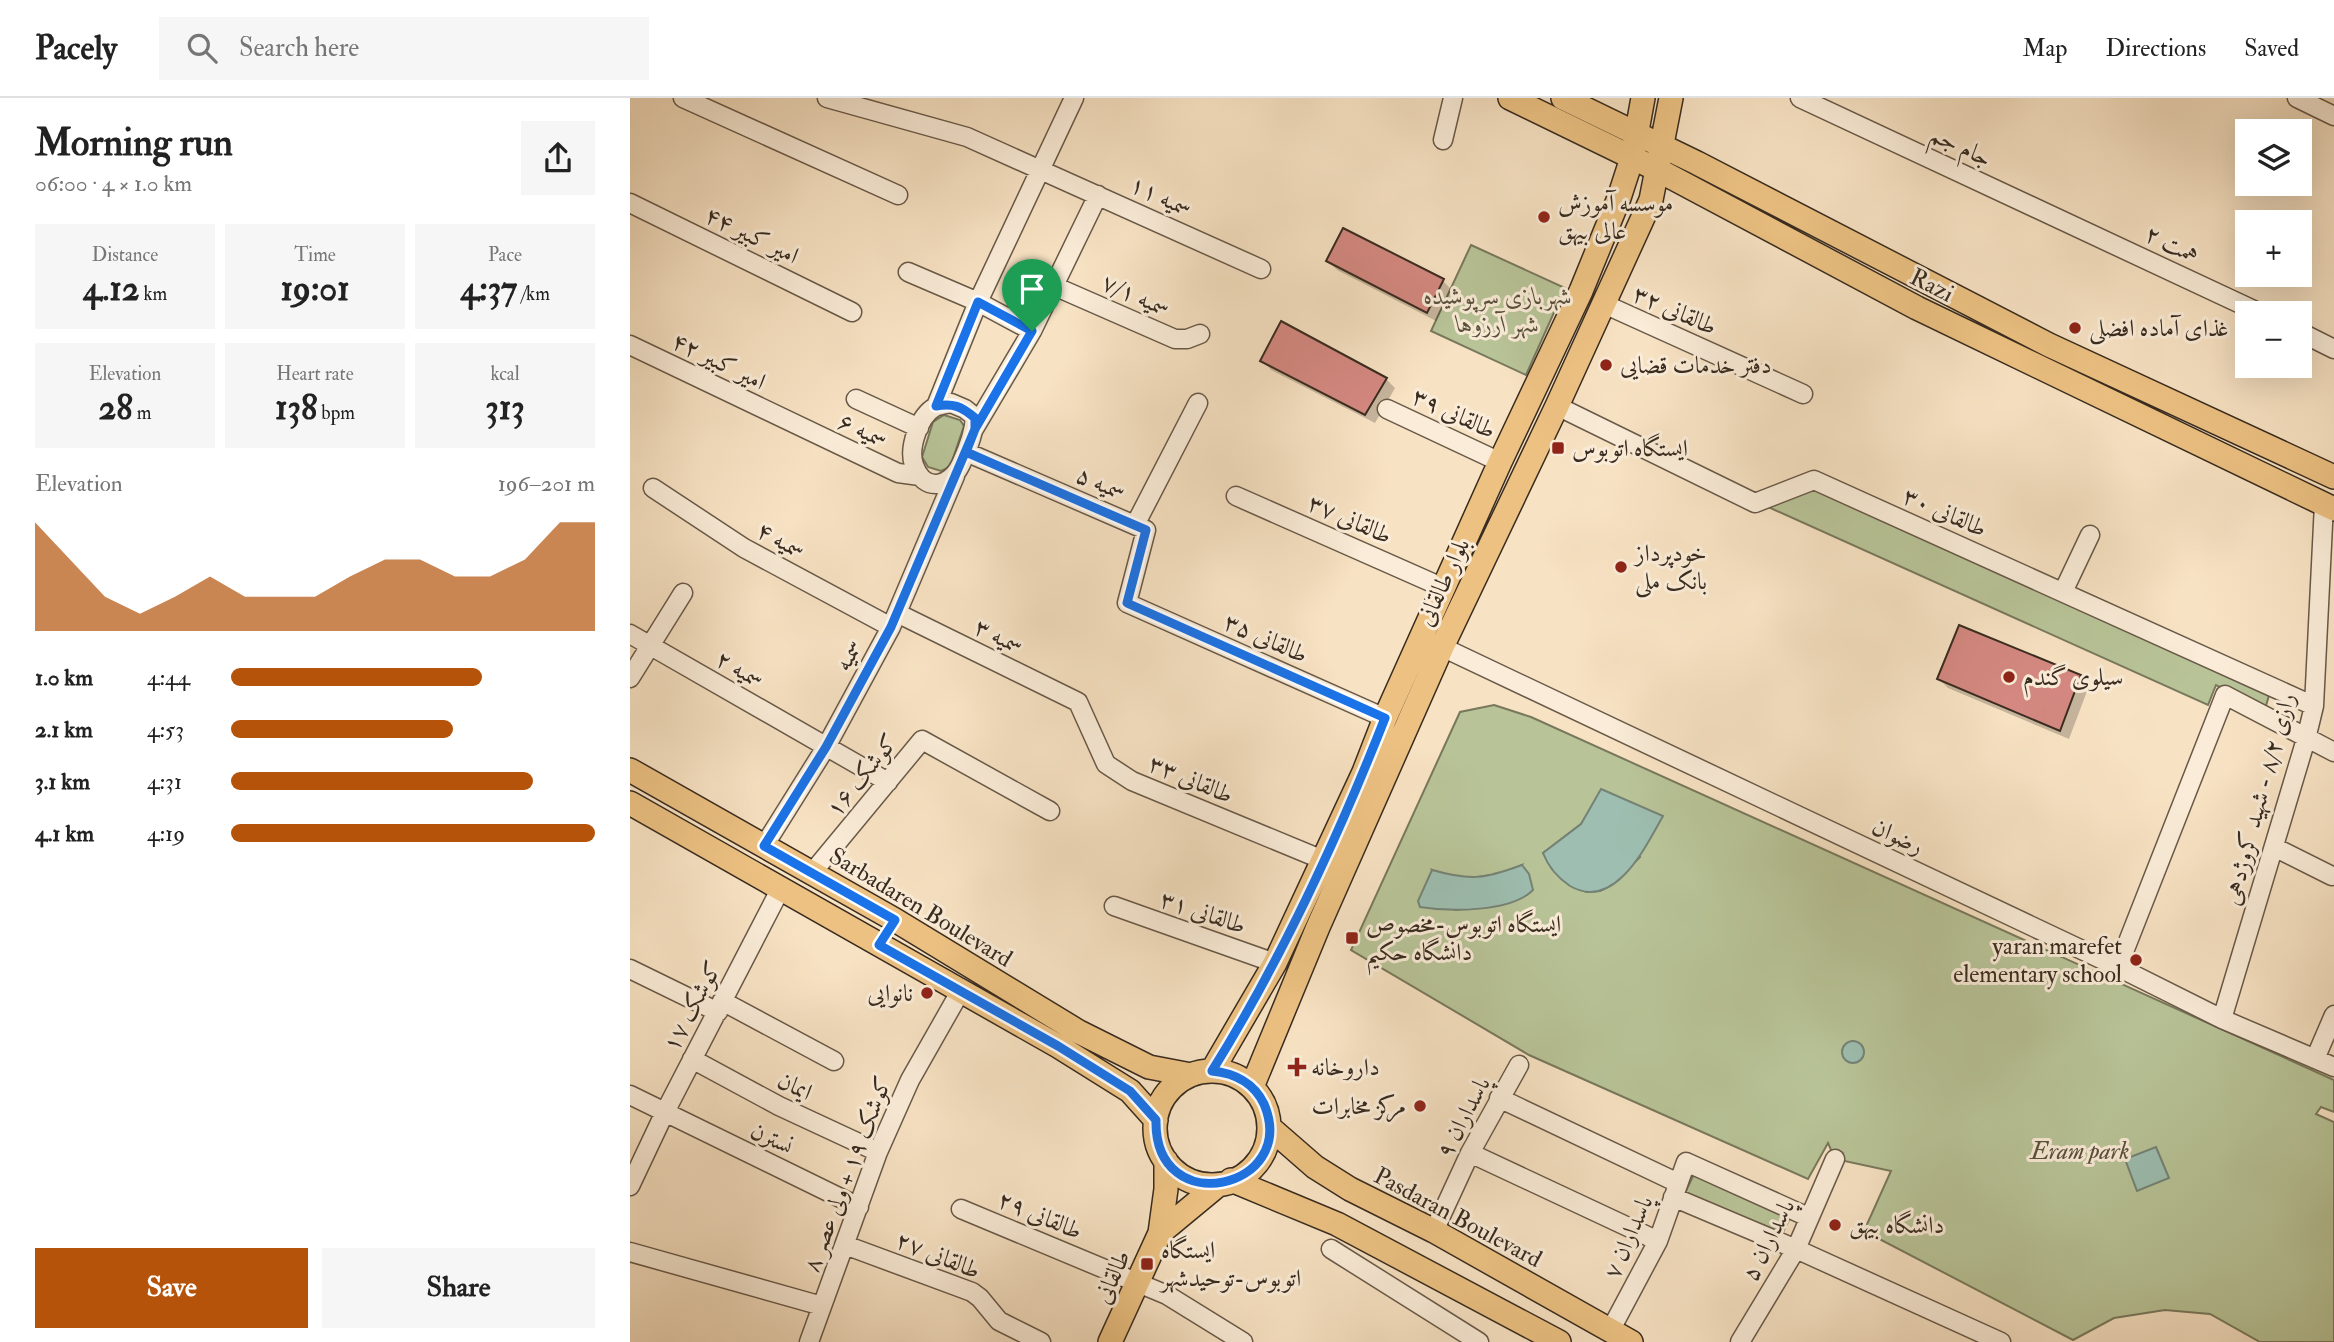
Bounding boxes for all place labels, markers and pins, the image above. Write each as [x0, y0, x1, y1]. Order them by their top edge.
place label: موسسه آموزش عالی بیهق [1558, 188, 1673, 247]
marker: موسسه آموزش عالی بیهق [1536, 209, 1552, 225]
pin [1002, 259, 1062, 331]
place label: غذای آماده افضلی [2089, 313, 2229, 345]
marker: غذای آماده افضلی [2067, 320, 2083, 336]
place label: دفتر خدمات قضایی [1620, 350, 1772, 381]
marker: دفتر خدمات قضایی [1598, 357, 1614, 373]
place label: ایستگاه اتوبوس [1572, 433, 1688, 464]
marker: ایستگاه اتوبوس [1550, 440, 1566, 456]
place label: خودپرداز بانک ملی [1633, 538, 1707, 598]
marker: خودپرداز بانک ملی [1613, 559, 1629, 575]
place label: سیلوی گندم [2023, 662, 2123, 698]
marker: سیلوی گندم [2001, 669, 2017, 685]
place label: ایستگاه اتوبوس-مخصوص دانشگاه حکیم [1366, 909, 1561, 976]
marker: ایستگاه اتوبوس-مخصوص دانشگاه حکیم [1344, 930, 1360, 946]
place label: yaran marefet elementary school [1953, 931, 2122, 990]
marker: yaran marefet elementary school [2128, 952, 2144, 968]
place label: نانوایی [867, 978, 913, 1009]
marker: نانوایی [919, 985, 935, 1001]
place label: داروخانه [1311, 1052, 1380, 1083]
marker: داروخانه [1289, 1059, 1305, 1075]
place label: مرکز مخابرات [1312, 1091, 1406, 1123]
marker: مرکز مخابرات [1412, 1098, 1428, 1114]
place label: دانشگاه بیهق [1849, 1210, 1944, 1241]
marker: دانشگاه بیهق [1827, 1217, 1843, 1233]
place label: ایستگاه اتوبوس-توحیدشهر [1158, 1235, 1301, 1294]
marker: ایستگاه اتوبوس-توحیدشهر [1139, 1256, 1155, 1272]

